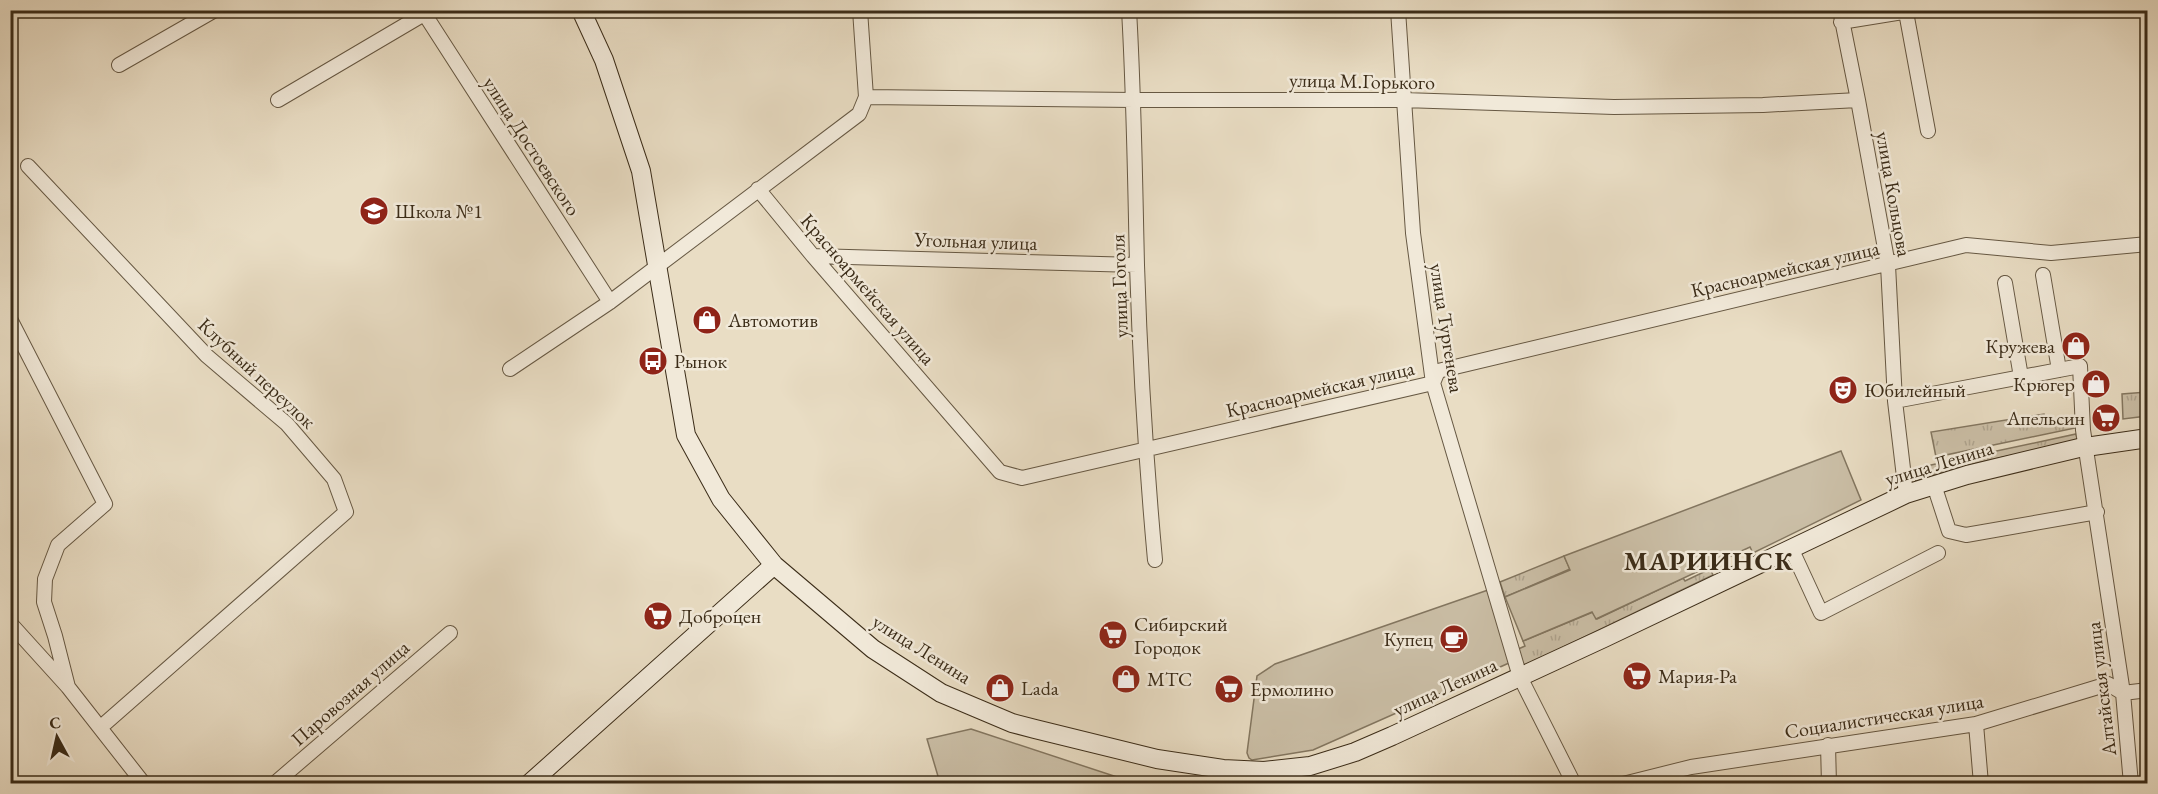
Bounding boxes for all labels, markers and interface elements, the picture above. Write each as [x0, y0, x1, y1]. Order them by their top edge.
street label: улица М.Горького [1289, 67, 1435, 95]
street label: улица Достоевского [477, 71, 587, 221]
street label: улица Кольцова [1870, 129, 1918, 259]
school or university icon: Школа №1 [358, 195, 390, 227]
place label: Школа №1 [395, 198, 483, 224]
street label: Красноармейская улица [795, 208, 941, 370]
street label: Угольная улица [913, 226, 1038, 256]
street label: улица Гоголя [1104, 233, 1134, 339]
street label: Красноармейская улица [1688, 235, 1882, 303]
street label: улица Тургенева [1424, 261, 1470, 395]
shop icon: Автомотив [691, 304, 723, 336]
place label: Автомотив [727, 307, 818, 333]
street label: Клубный переулок [193, 312, 322, 435]
shop icon: Кружева [2060, 330, 2092, 362]
place label: Кружева [1985, 333, 2055, 359]
bus stop icon: Рынок [637, 345, 669, 377]
place label: Рынок [674, 348, 728, 374]
street label: Красноармейская улица [1223, 355, 1417, 423]
shop icon: Крюгер [2080, 368, 2112, 400]
place label: Крюгер [2013, 371, 2075, 397]
theatre icon: Юбилейный [1827, 374, 1859, 406]
place label: Юбилейный [1864, 377, 1966, 403]
supermarket icon: Апельсин [2090, 402, 2122, 434]
place label: Апельсин [2006, 405, 2085, 431]
street label: улица Ленина [1882, 434, 1996, 492]
district label: МАРИИНСК [1624, 544, 1794, 578]
supermarket icon: Доброцен [642, 600, 674, 632]
place label: Доброцен [679, 603, 761, 629]
street label: улица Ленина [868, 608, 976, 690]
place label: Сибирский Городок [1134, 611, 1228, 660]
supermarket icon: Сибирский Городок [1097, 619, 1129, 651]
street label: Алтайская улица [2080, 620, 2122, 759]
cafe icon: Купец [1438, 623, 1470, 655]
place label: Купец [1384, 626, 1434, 652]
street label: Паровозная улица [285, 634, 415, 752]
street label: улица Ленина [1389, 652, 1501, 722]
supermarket icon: Мария-Ра [1621, 660, 1653, 692]
shop icon: МТС [1110, 663, 1142, 695]
place label: Мария-Ра [1658, 663, 1737, 689]
place label: МТС [1147, 666, 1192, 692]
shop icon: Lada [984, 672, 1016, 704]
supermarket icon: Ермолино [1213, 673, 1245, 705]
place label: Lada [1021, 675, 1059, 701]
place label: Ермолино [1250, 676, 1334, 702]
street label: Социалистическая улица [1783, 687, 1985, 745]
north arrow [27, 707, 87, 767]
text: С [48, 711, 62, 734]

